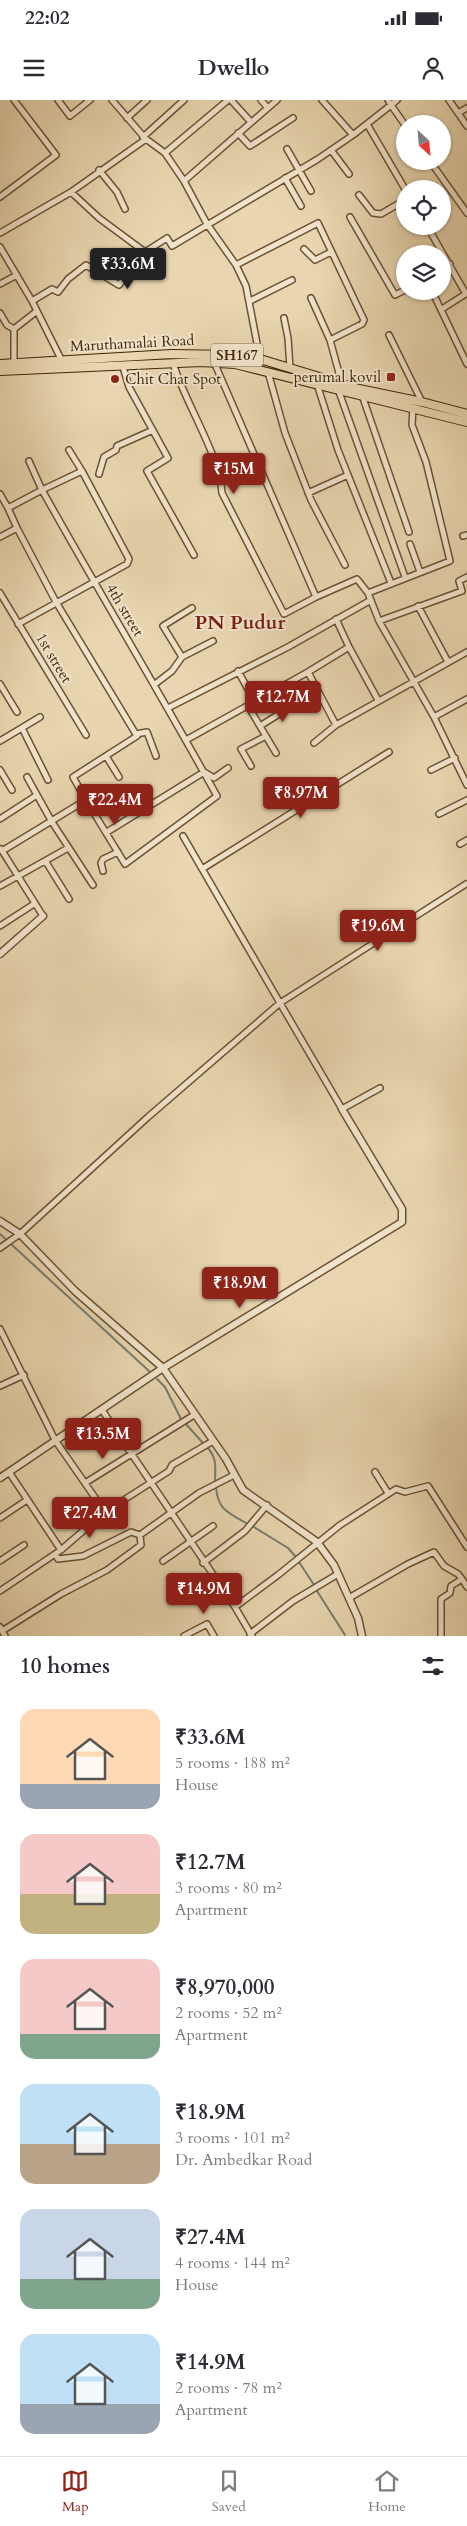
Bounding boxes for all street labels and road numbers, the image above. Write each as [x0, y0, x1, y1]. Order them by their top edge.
street label: Maruthamalai Road [69, 330, 195, 356]
road number: SH167 [211, 344, 263, 366]
street label: 4th street [101, 580, 149, 640]
street label: 1st street [31, 629, 77, 687]

